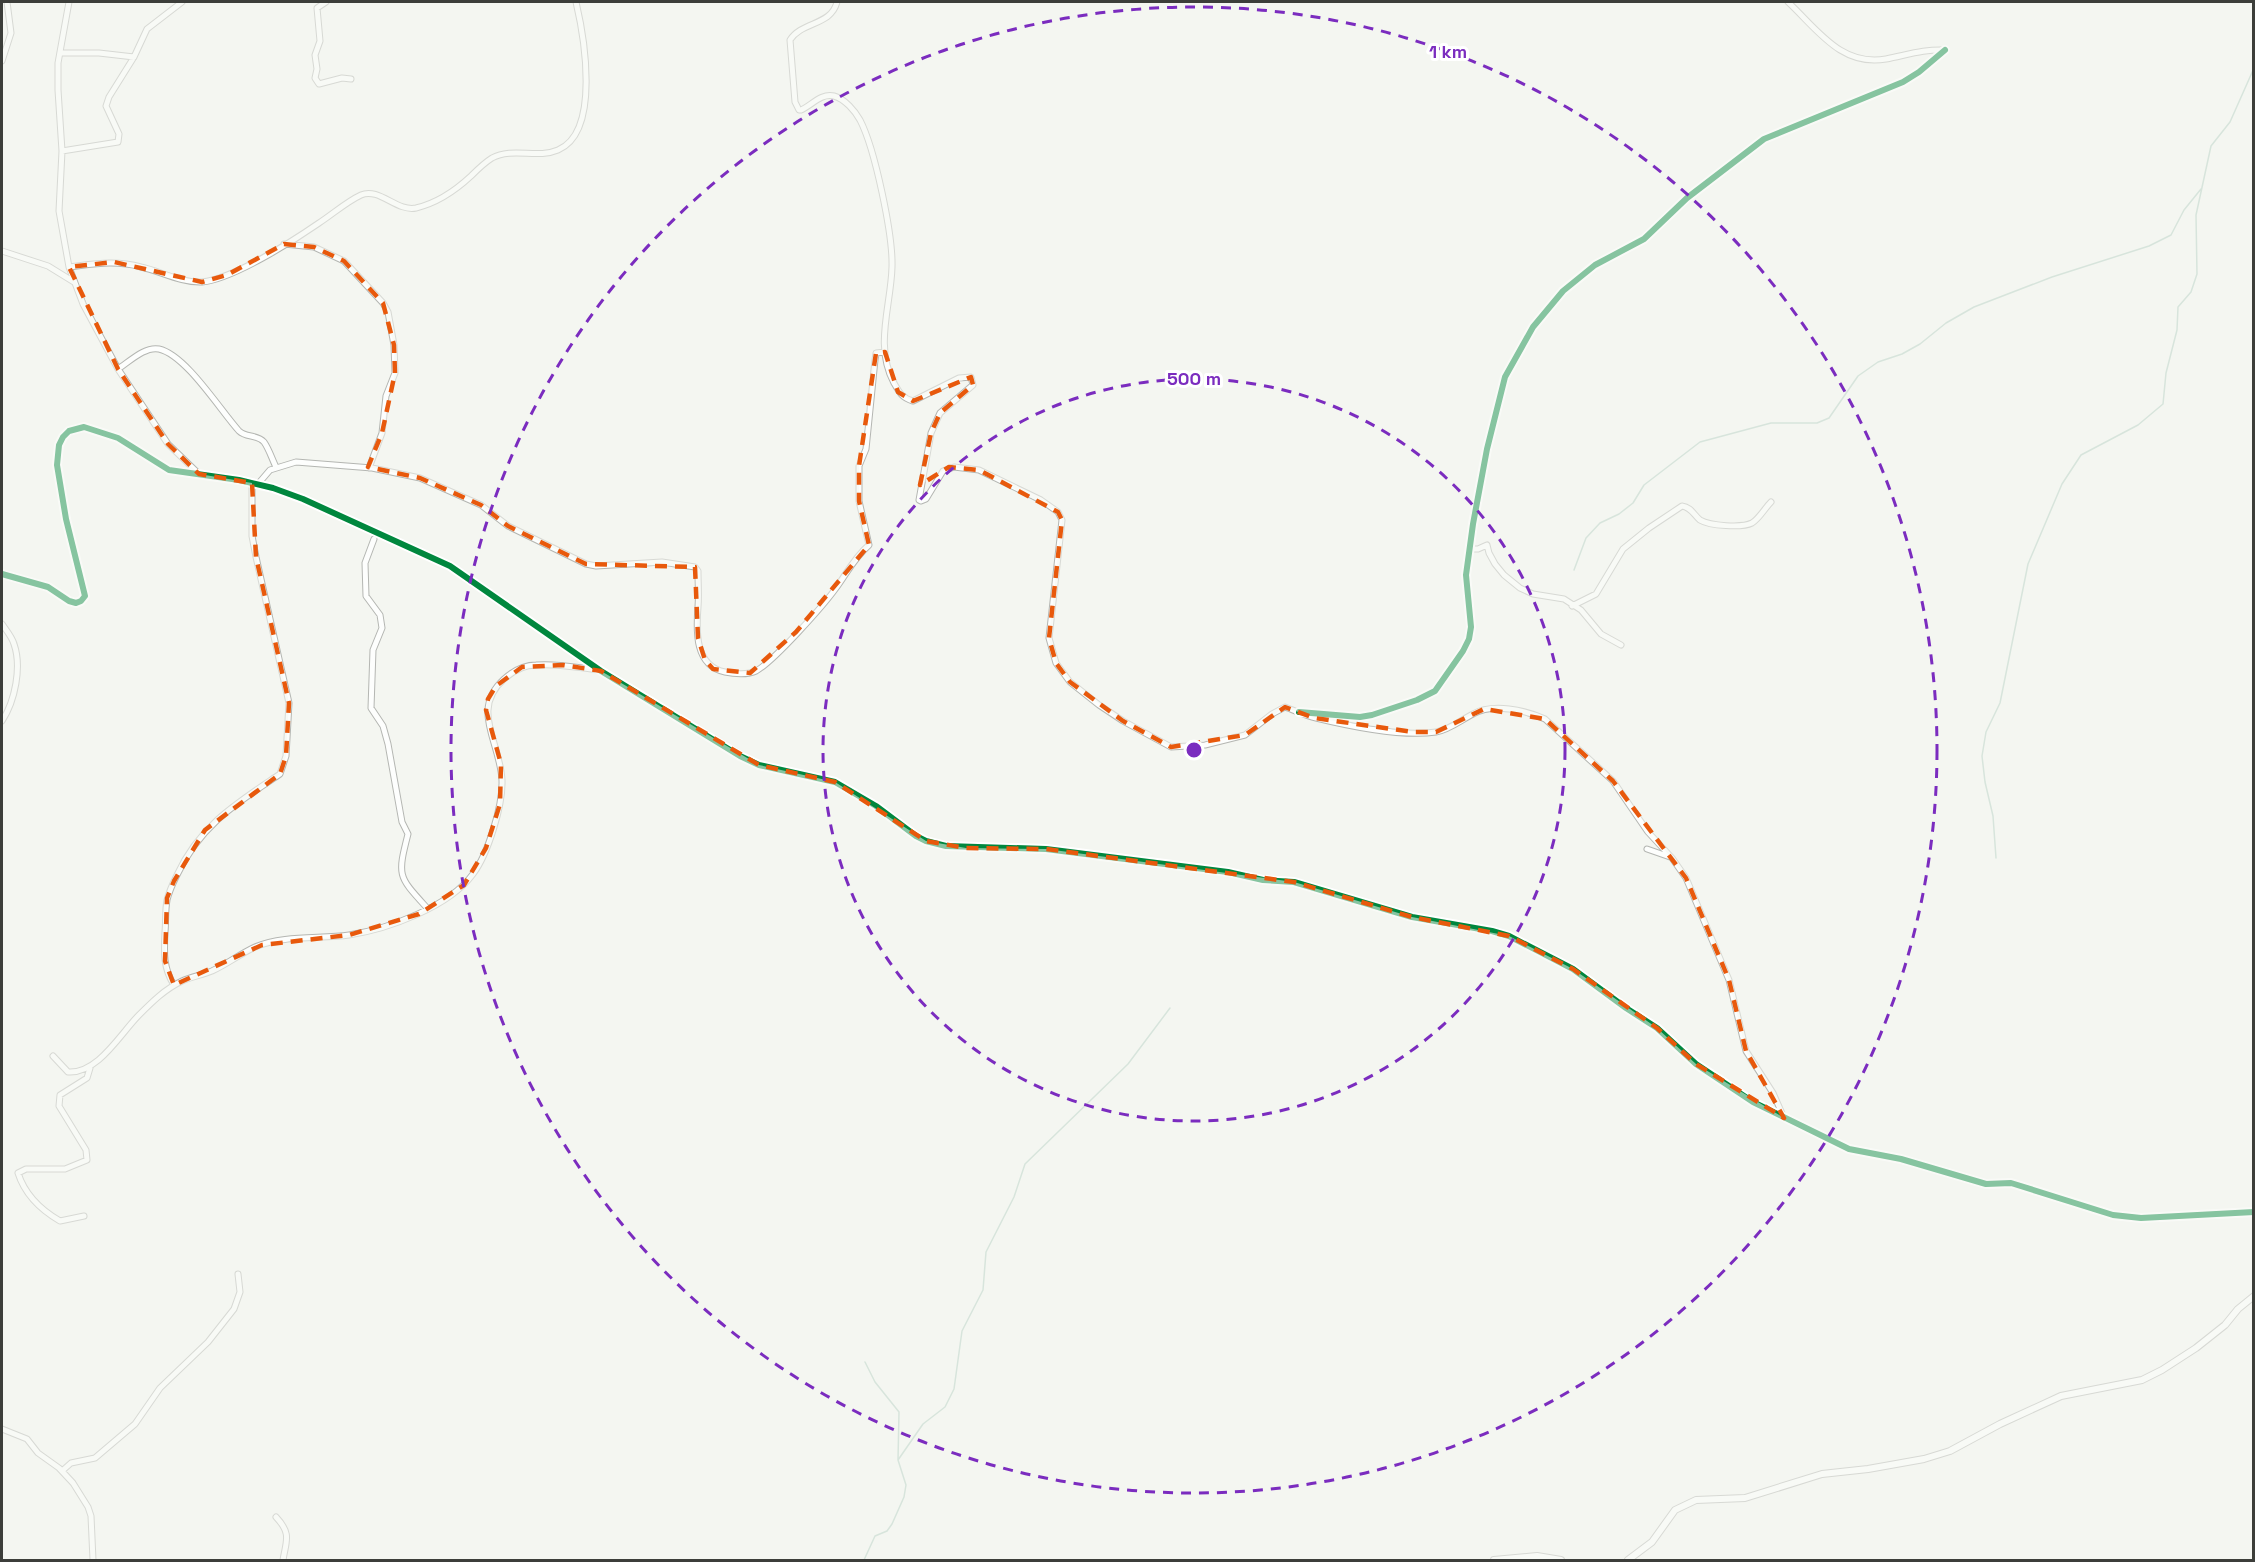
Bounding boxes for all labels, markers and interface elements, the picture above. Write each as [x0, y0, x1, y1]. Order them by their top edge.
text: 1 km [1429, 40, 1467, 63]
text: 500 m [1167, 367, 1221, 390]
centre of rings [1184, 740, 1204, 760]

